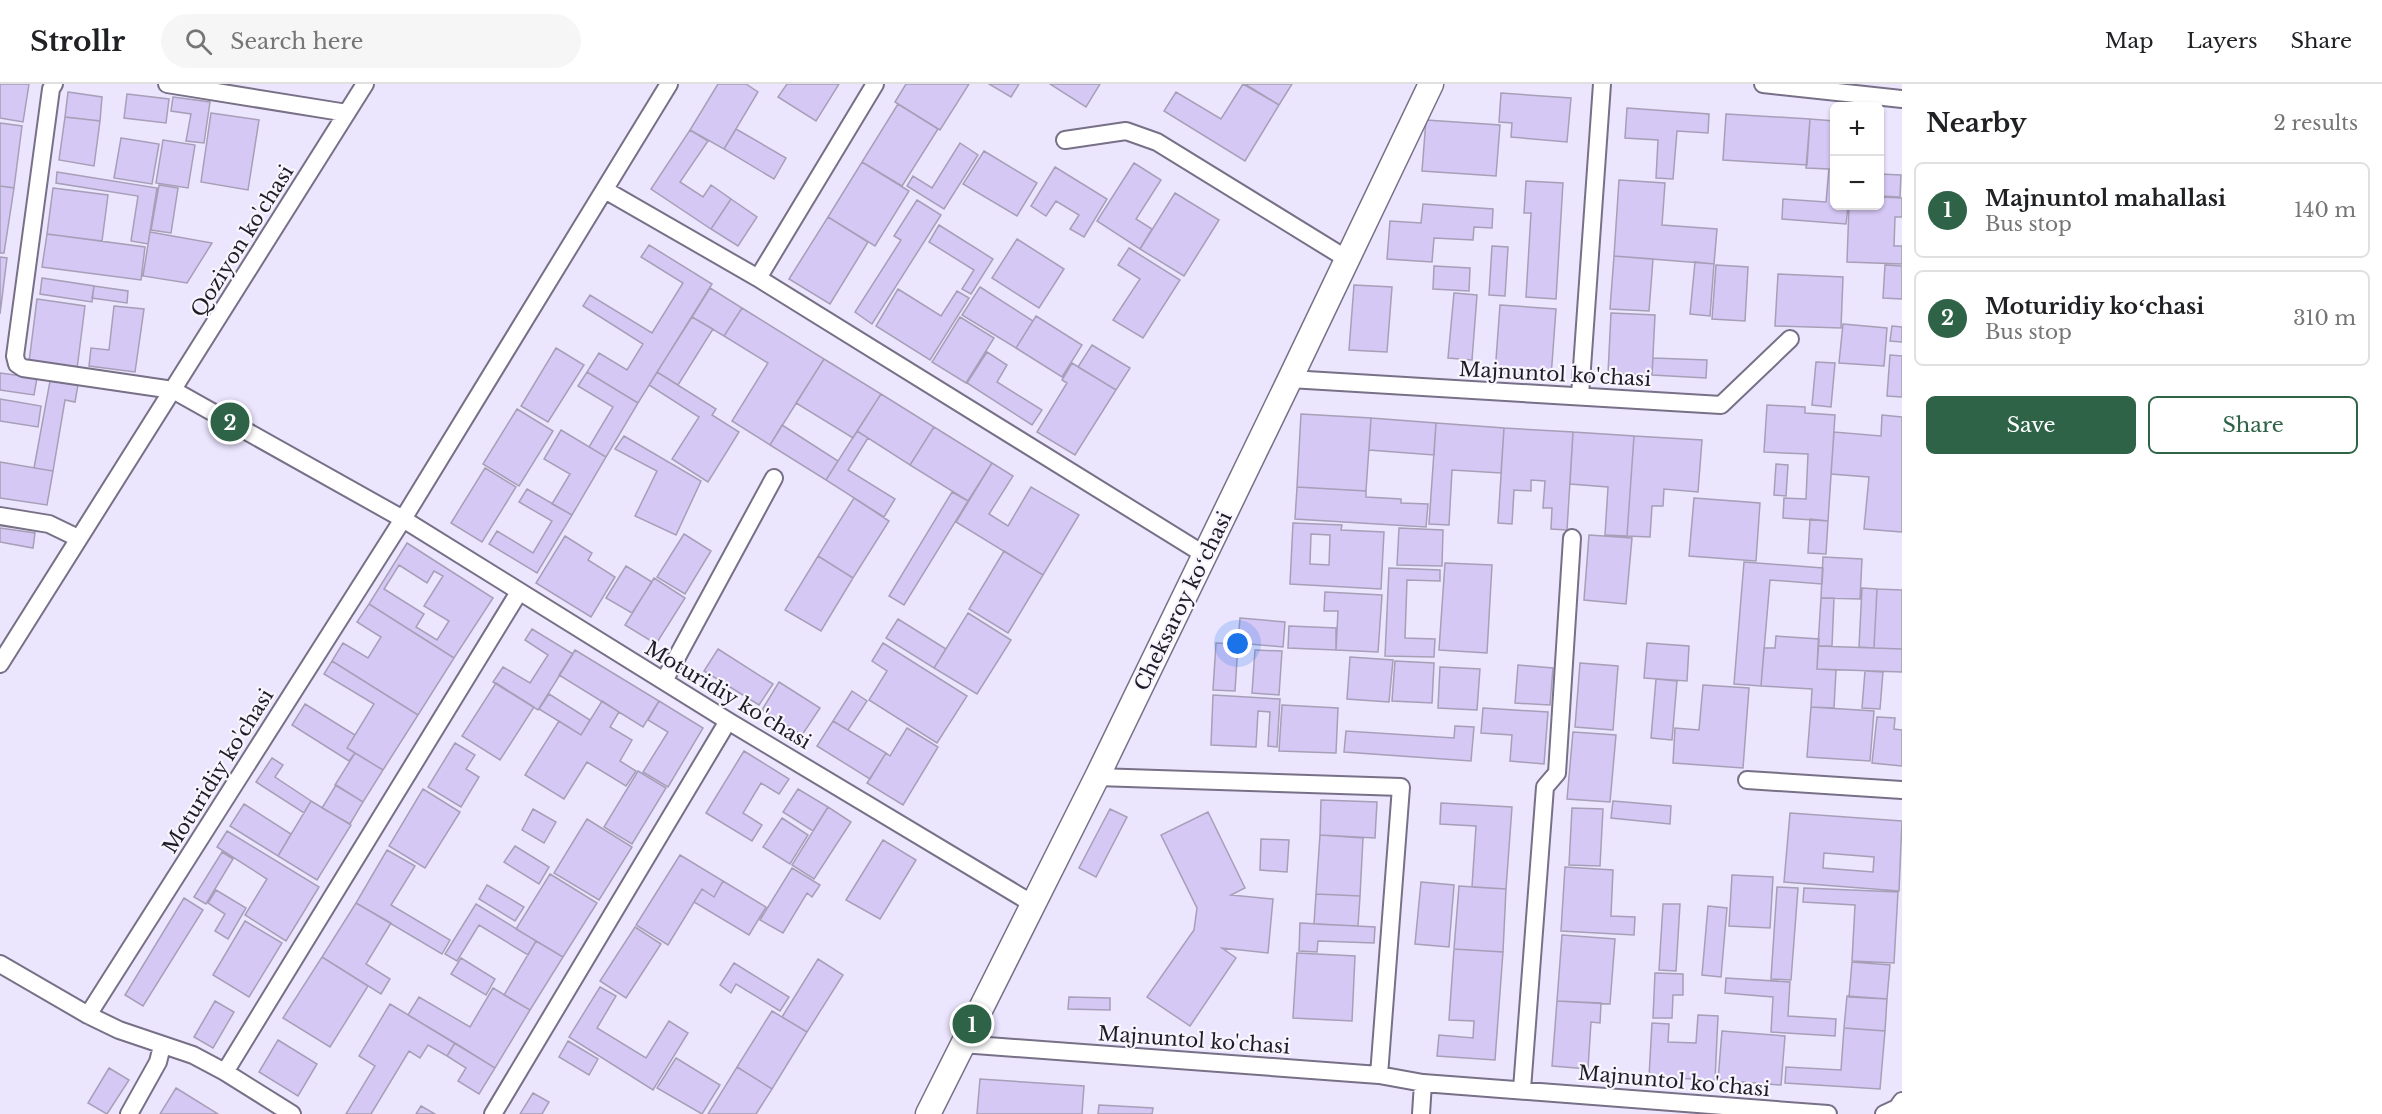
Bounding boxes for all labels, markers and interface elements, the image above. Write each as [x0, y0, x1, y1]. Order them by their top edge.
search box [161, 14, 581, 68]
text: Strollr [30, 24, 125, 59]
icon: search [182, 25, 215, 58]
text: Search here [230, 28, 363, 55]
text: Map [2105, 28, 2154, 54]
text: Layers [2187, 28, 2258, 54]
text: Share [2291, 28, 2352, 54]
map controls [1830, 102, 1884, 210]
button: + [1830, 102, 1884, 156]
text: Nearby [1926, 107, 2027, 139]
text: 2 results [2274, 111, 2358, 135]
button: − [1830, 156, 1884, 210]
street label: Qoziyon ko'chasi [186, 161, 298, 321]
text: Majnuntol mahallasi [1985, 185, 2226, 212]
text: 1 [1943, 198, 1952, 222]
text: 140 m [2294, 198, 2356, 222]
text: Bus stop [1985, 212, 2072, 236]
text: Moturidiy koʻchasi [1985, 293, 2204, 320]
text: 2 [1941, 306, 1954, 330]
text: 310 m [2293, 306, 2356, 330]
text: Bus stop [1985, 320, 2072, 344]
street label: Majnuntol ko'chasi [1458, 357, 1652, 391]
button: Save [1926, 396, 2136, 454]
button: Share [2148, 396, 2358, 454]
pin: 2 [210, 400, 250, 444]
street label: Cheksaroy koʻchasi [1129, 507, 1237, 695]
your location [1223, 629, 1252, 658]
street label: Moturidiy ko'chasi [641, 636, 815, 754]
street label: Moturidiy ko'chasi [158, 684, 278, 858]
pin: 1 [952, 1002, 992, 1046]
street label: Majnuntol ko'chasi [1097, 1021, 1291, 1059]
street label: Majnuntol ko'chasi [1577, 1061, 1771, 1101]

